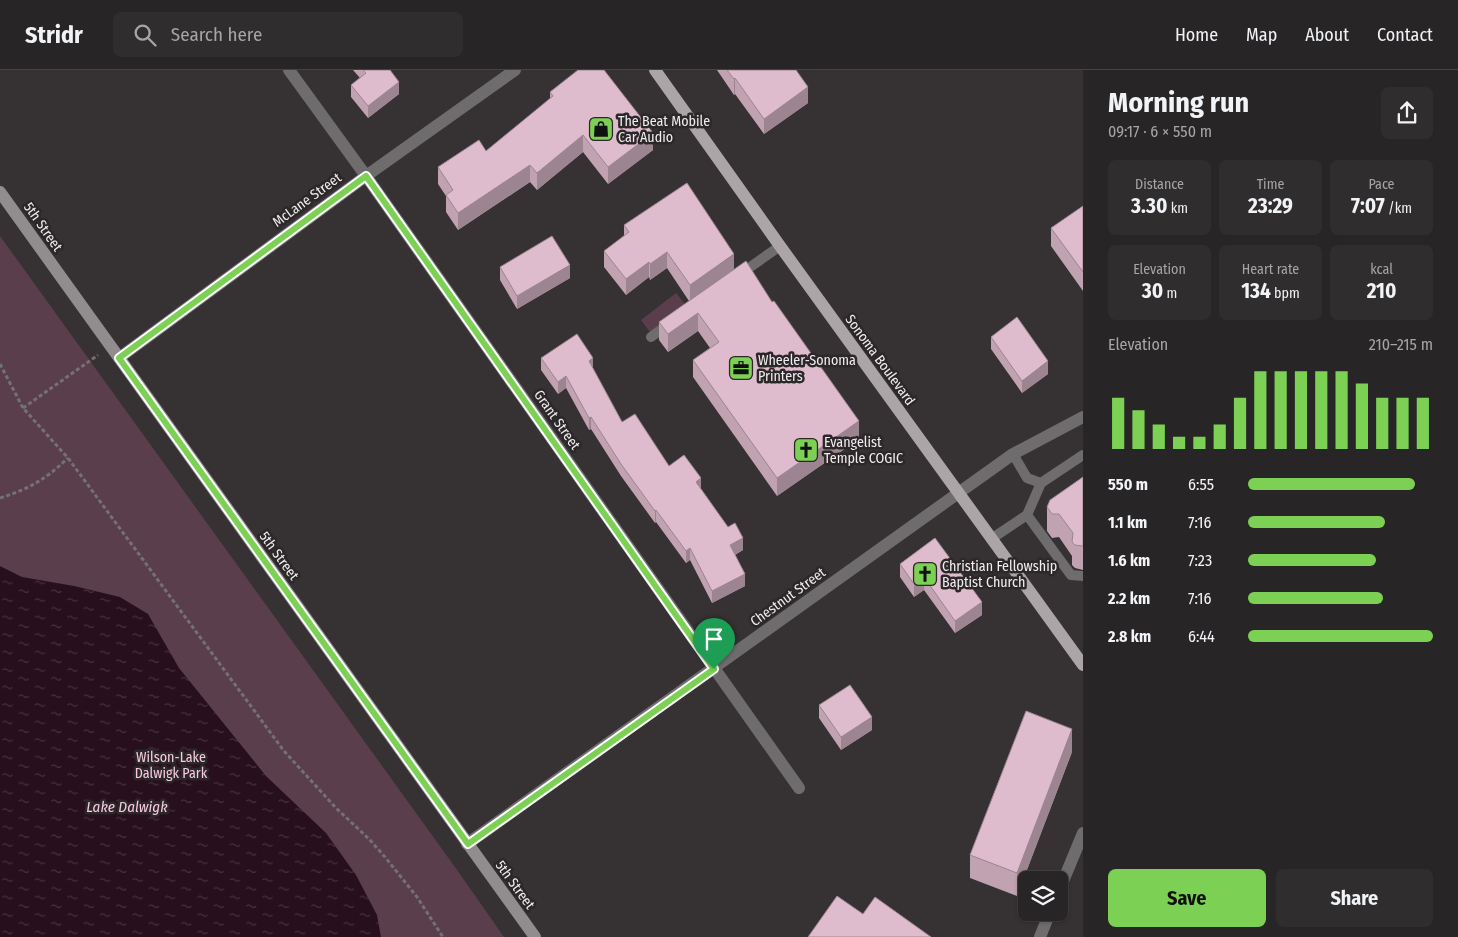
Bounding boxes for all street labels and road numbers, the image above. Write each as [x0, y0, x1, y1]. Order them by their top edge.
street label: McLane Street [269, 169, 345, 231]
street label: 5th Street [20, 199, 66, 255]
street label: Sonoma Boulevard [841, 311, 919, 409]
street label: Grant Street [530, 387, 584, 453]
street label: 5th Street [256, 528, 303, 584]
street label: Chestnut Street [747, 564, 829, 630]
street label: 5th Street [492, 857, 539, 913]

